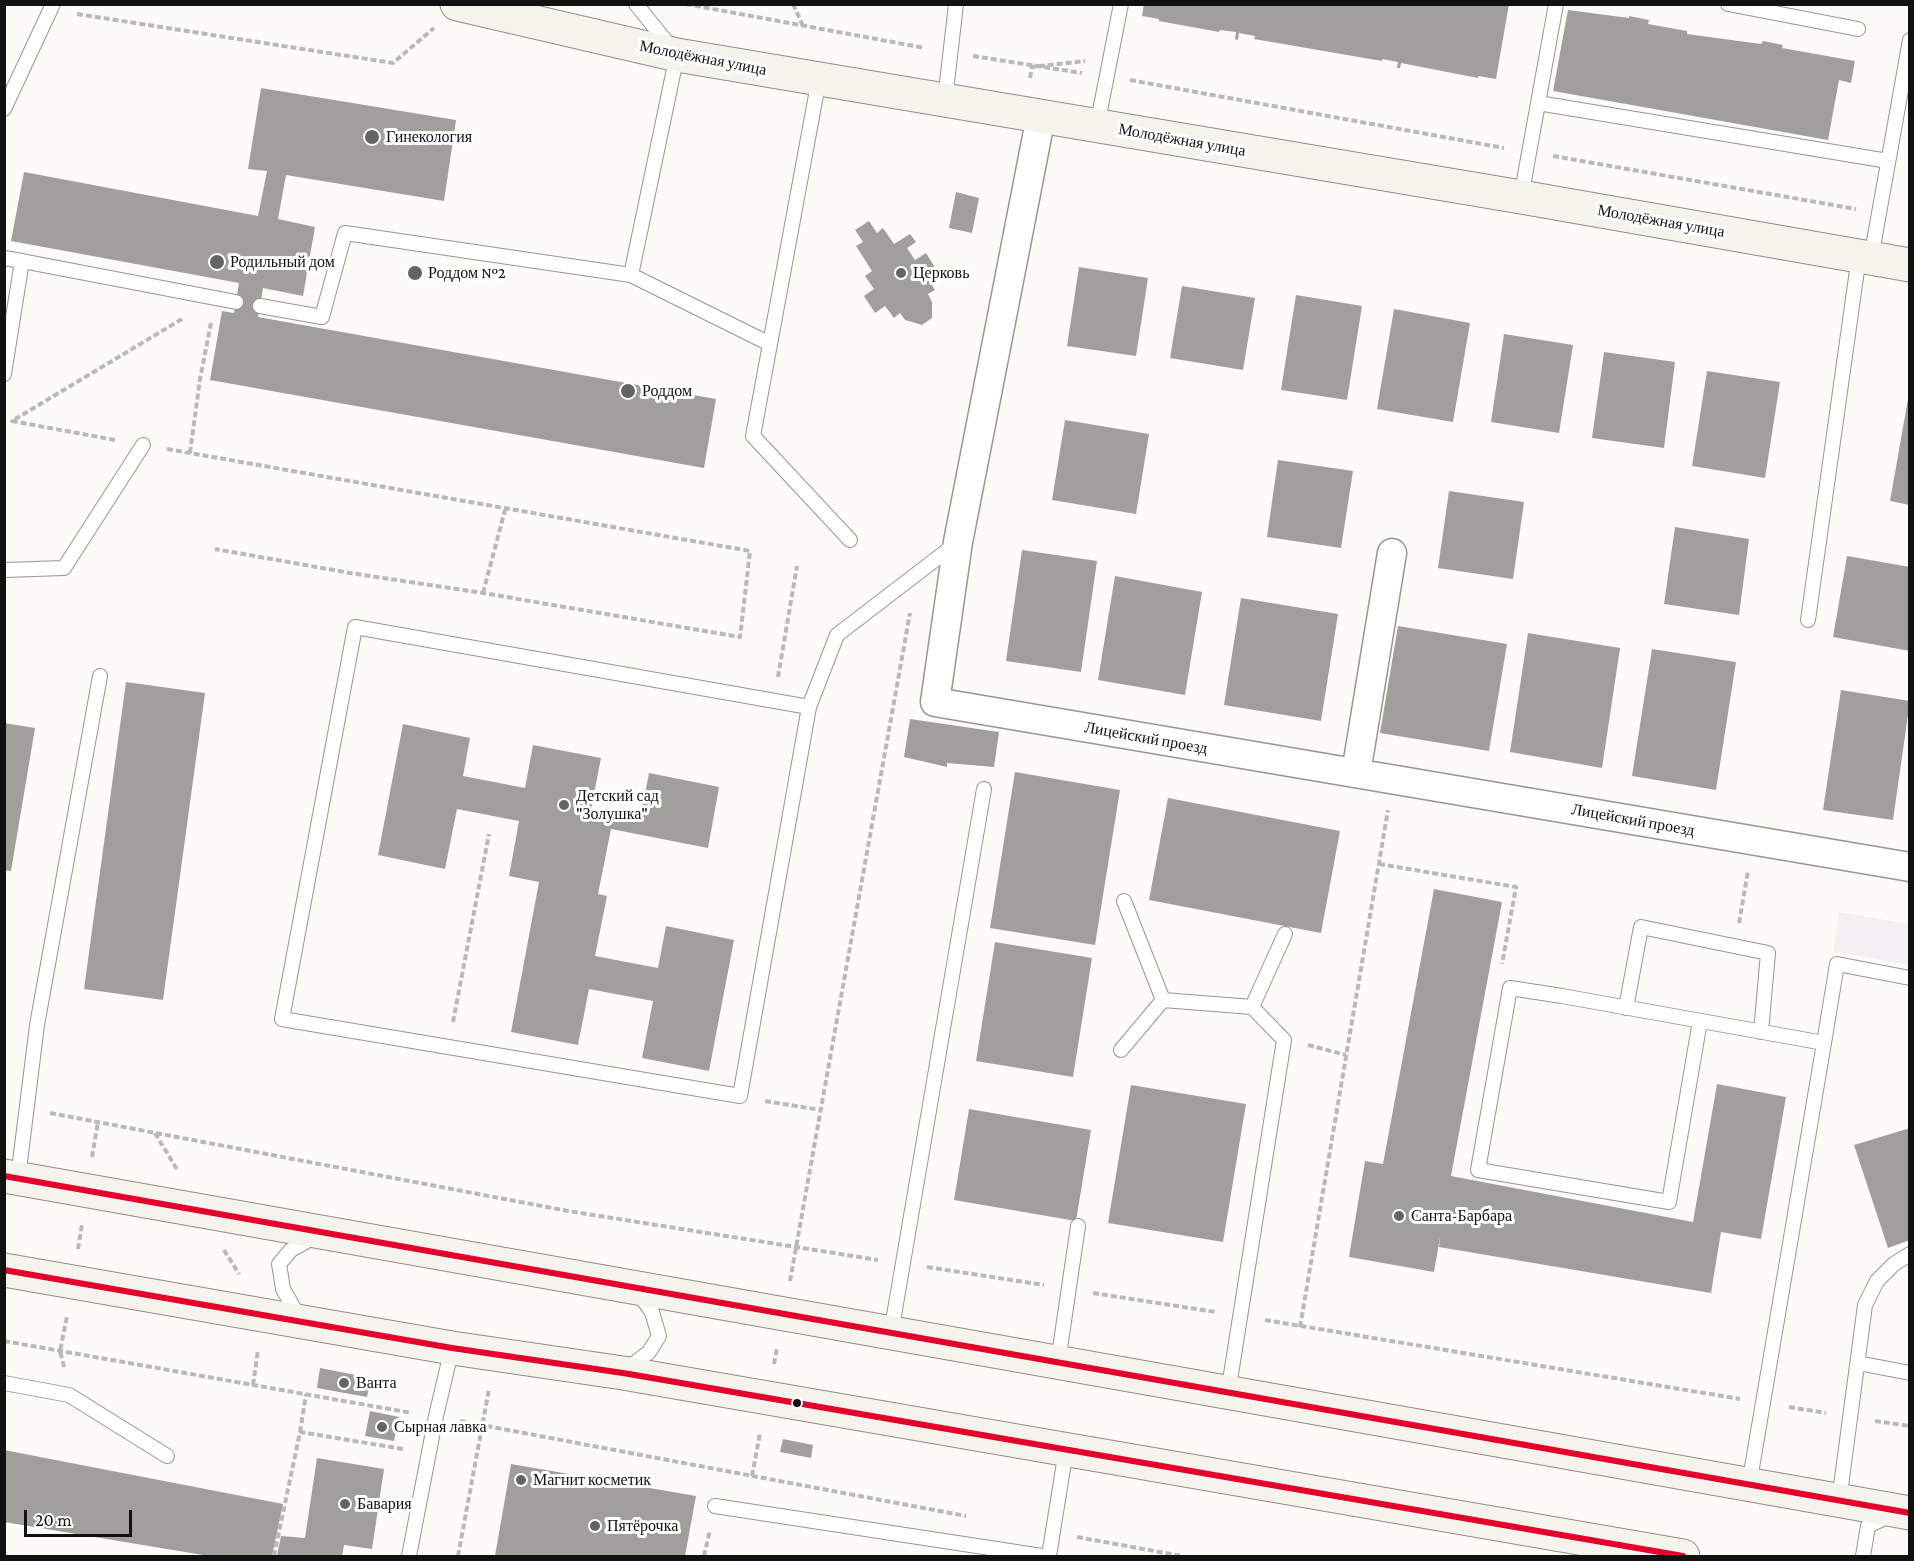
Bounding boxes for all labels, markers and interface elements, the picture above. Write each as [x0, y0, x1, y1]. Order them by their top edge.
street label: Молодёжная улица [638, 36, 768, 80]
street label: Молодёжная улица [1117, 119, 1247, 161]
place label: Гинекология [386, 127, 472, 147]
marker: Гинекология [363, 128, 381, 146]
street label: Молодёжная улица [1596, 200, 1726, 242]
place label: Родильный дом [230, 252, 335, 272]
marker: Родильный дом [208, 253, 226, 271]
place label: Роддом №2 [428, 263, 506, 283]
place label: Церковь [913, 263, 969, 283]
marker: Роддом №2 [406, 264, 424, 282]
marker: Церковь [894, 266, 908, 280]
place label: Роддом [642, 381, 692, 401]
marker: Роддом [619, 382, 637, 400]
street label: Лицейский проезд [1083, 718, 1209, 758]
place label: Детский сад "Золушка" [576, 786, 659, 824]
marker: Детский сад "Золушка" [557, 798, 571, 812]
street label: Лицейский проезд [1570, 800, 1696, 840]
place label: Санта-Барбара [1411, 1206, 1512, 1226]
marker: Санта-Барбара [1392, 1209, 1406, 1223]
place label: Ванта [356, 1373, 397, 1393]
marker: Ванта [337, 1376, 351, 1390]
unlabelled marker [791, 1397, 803, 1409]
place label: Сырная лавка [394, 1417, 487, 1437]
marker: Сырная лавка [375, 1420, 389, 1434]
place label: Магнит косметик [533, 1470, 651, 1490]
marker: Магнит косметик [514, 1473, 528, 1487]
place label: Бавария [357, 1494, 412, 1514]
marker: Бавария [338, 1497, 352, 1511]
scale bar [27, 1498, 135, 1536]
text: 20 m [35, 1510, 72, 1530]
place label: Пятёрочка [607, 1516, 678, 1536]
marker: Пятёрочка [588, 1519, 602, 1533]

